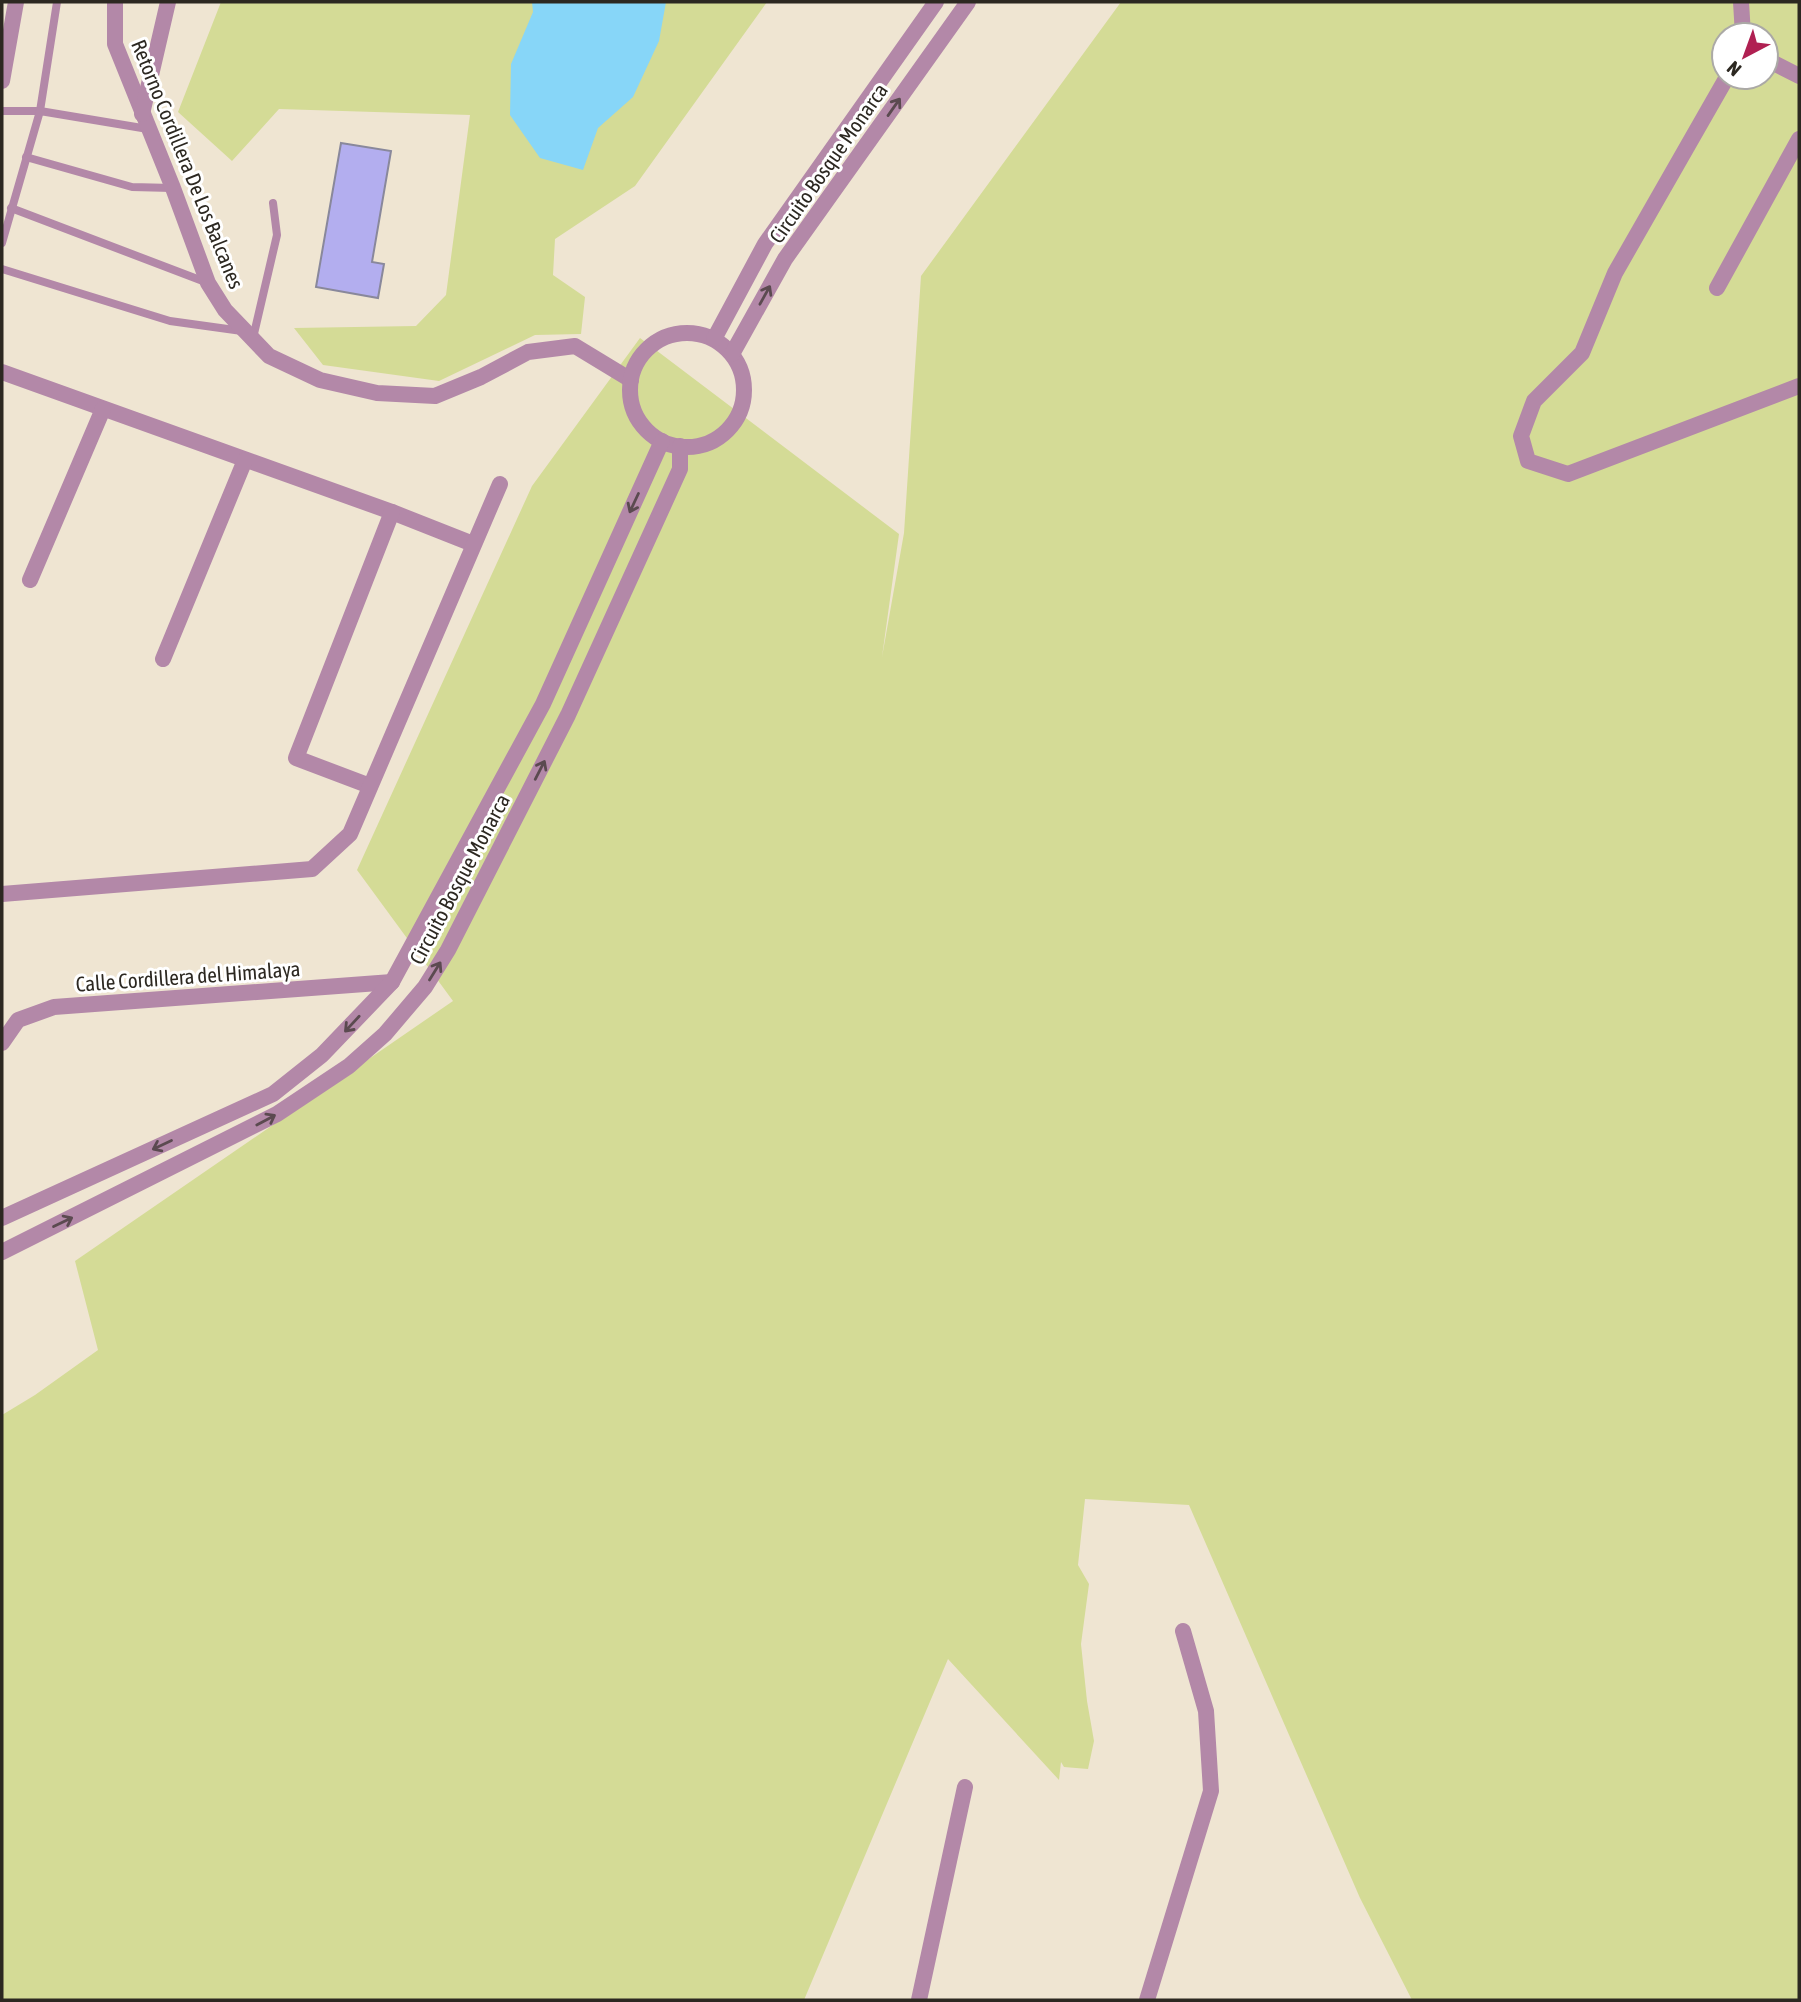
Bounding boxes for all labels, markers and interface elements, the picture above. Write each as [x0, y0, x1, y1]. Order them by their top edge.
north arrow [1710, 21, 1780, 91]
street label: Retorno Cordillera De Los Balcanes [127, 36, 249, 292]
text: N [1722, 57, 1745, 81]
street label: Circuito Bosque Monarca [764, 79, 892, 247]
one-way arrow [886, 98, 901, 117]
one-way arrow [759, 285, 773, 305]
one-way arrow [627, 492, 640, 513]
one-way arrow [533, 760, 547, 780]
street label: Circuito Bosque Monarca [404, 790, 514, 968]
street label: Calle Cordillera del Himalaya [75, 956, 301, 996]
one-way arrow [428, 962, 442, 982]
one-way arrow [343, 1015, 360, 1032]
one-way arrow [255, 1112, 276, 1126]
one-way arrow [152, 1139, 174, 1152]
one-way arrow [52, 1215, 73, 1229]

